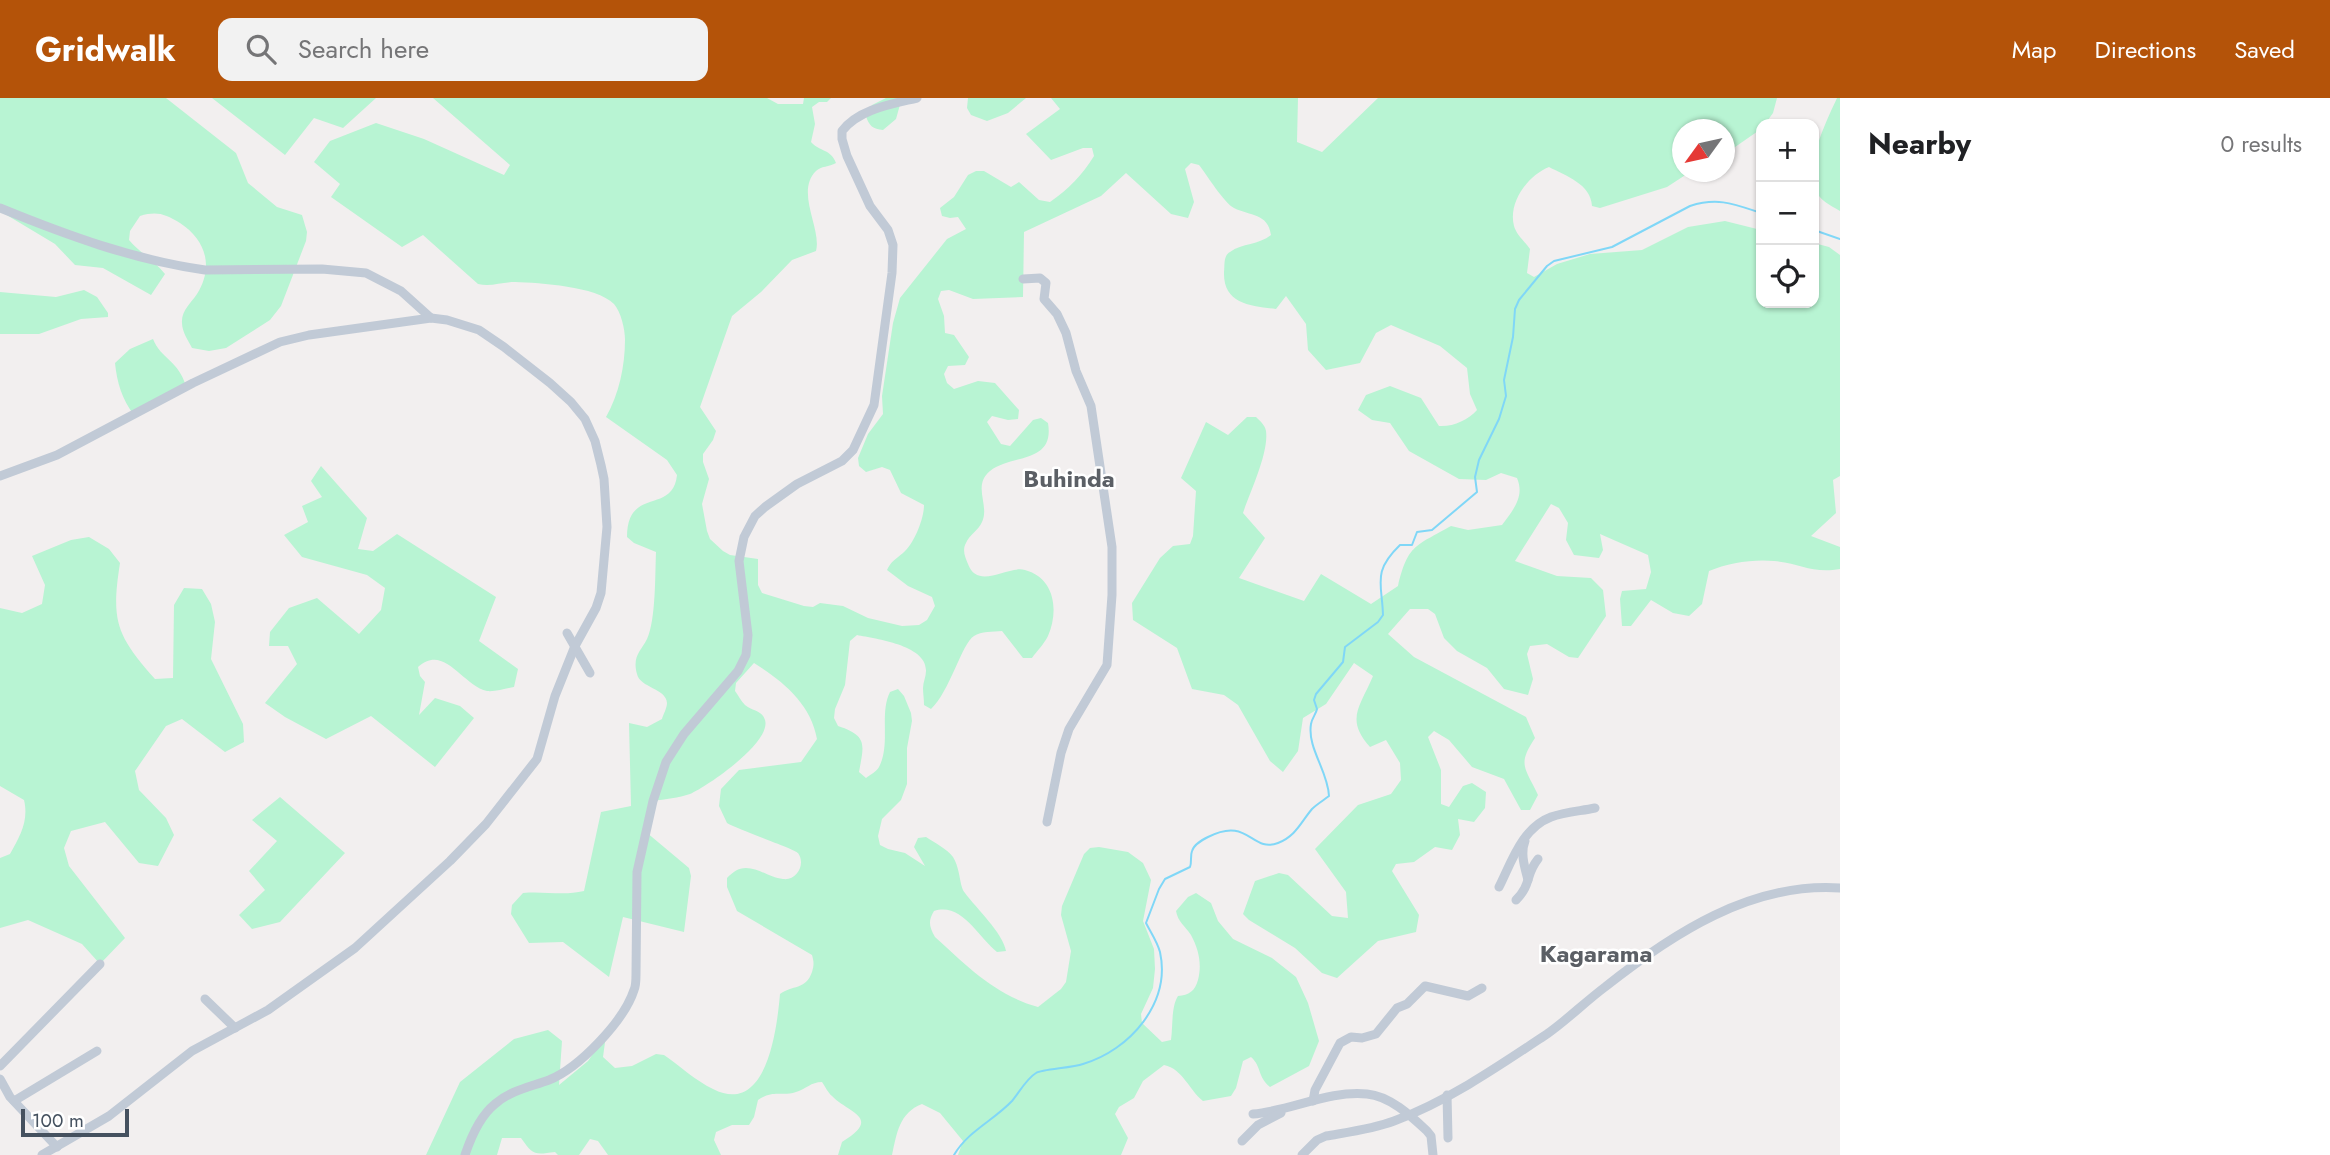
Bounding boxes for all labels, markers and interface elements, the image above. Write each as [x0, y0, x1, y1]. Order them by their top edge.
search box [218, 18, 708, 81]
text: Gridwalk [35, 26, 176, 73]
icon: search [242, 30, 280, 68]
text: Search here [298, 30, 429, 68]
text: Map [2012, 32, 2057, 67]
text: Directions [2095, 32, 2196, 67]
text: Saved [2234, 32, 2295, 67]
north arrow [1672, 119, 1735, 182]
map controls [1756, 119, 1819, 308]
button: + [1756, 119, 1819, 182]
text: Nearby [1868, 122, 1971, 165]
text: 0 results [2220, 127, 2302, 161]
button: − [1756, 182, 1819, 245]
button: locate [1756, 245, 1819, 308]
district label: Buhinda [1023, 461, 1115, 496]
district label: Kagarama [1540, 936, 1652, 971]
scale bar [21, 1106, 130, 1138]
text: 100 m [32, 1107, 84, 1134]

